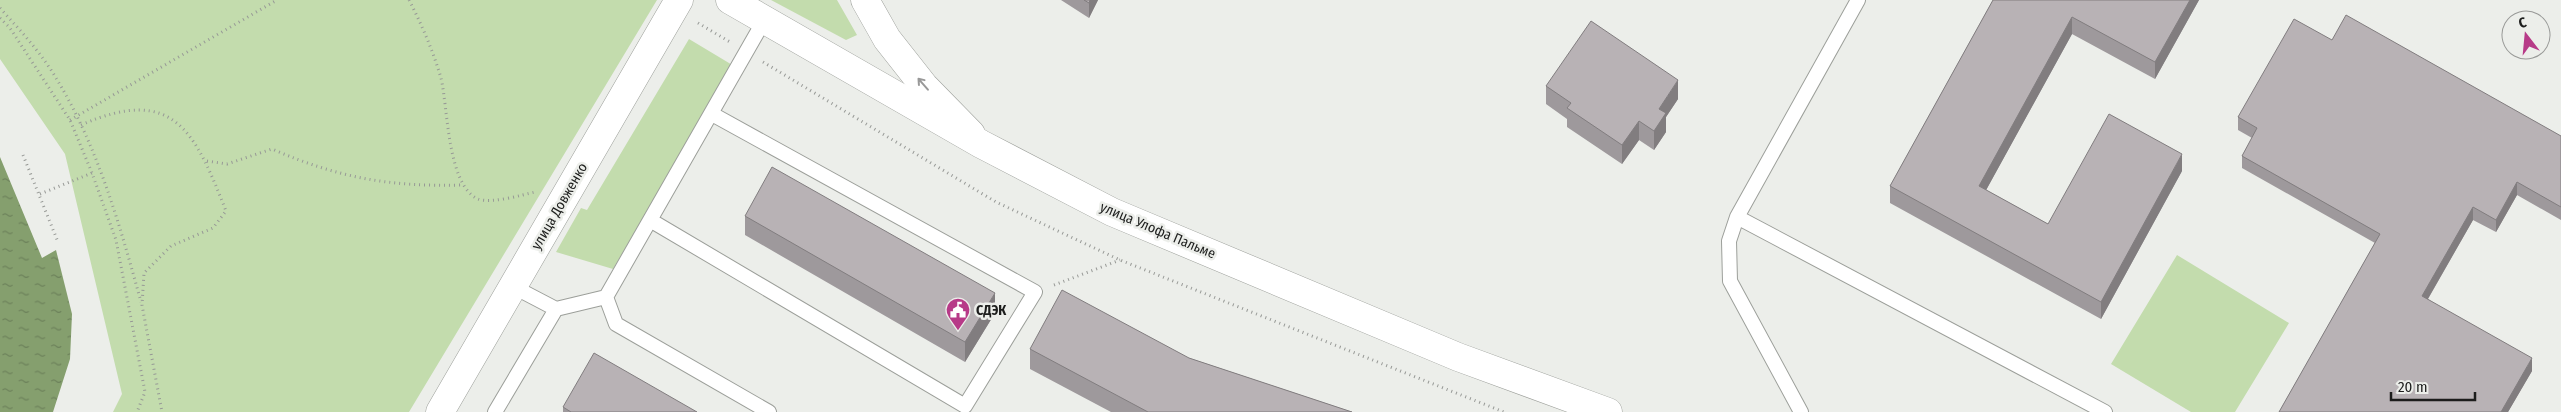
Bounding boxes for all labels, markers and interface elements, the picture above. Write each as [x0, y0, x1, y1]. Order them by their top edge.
north arrow [2501, 10, 2551, 60]
text: С [2517, 14, 2529, 32]
one-way arrow [917, 78, 929, 91]
street label: улица Довженко [528, 160, 591, 253]
street label: улица Улофа Пальме [1098, 198, 1218, 262]
public building icon: СДЭК [945, 297, 971, 331]
place label: СДЭК [976, 302, 1007, 319]
scale bar [2391, 370, 2475, 402]
text: 20 m [2398, 378, 2428, 396]

